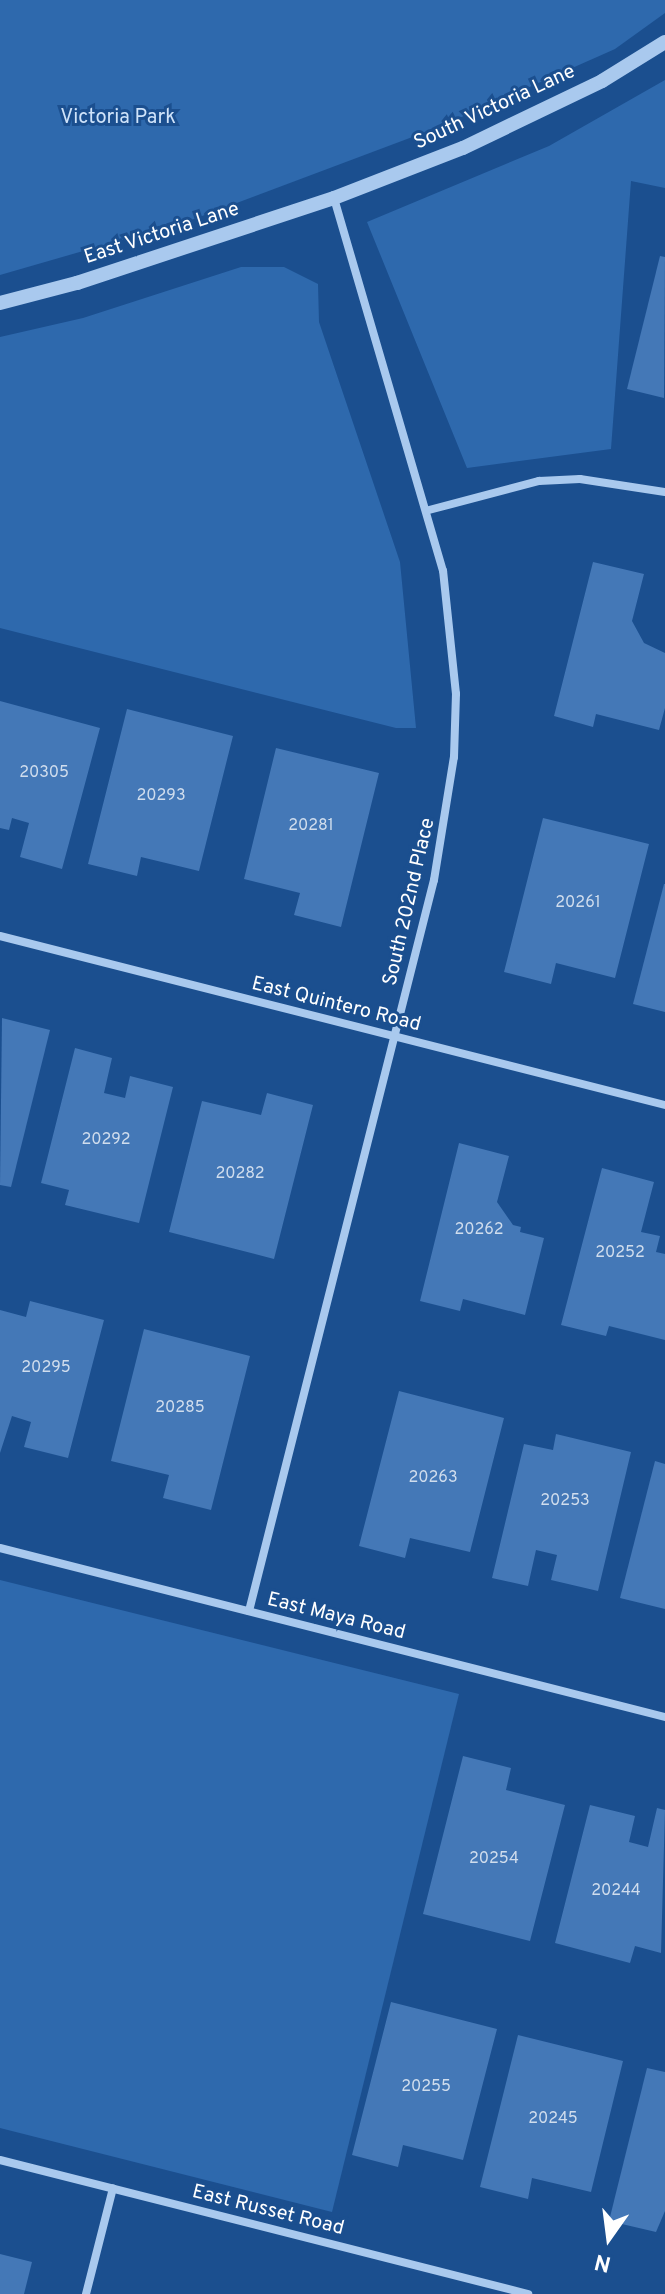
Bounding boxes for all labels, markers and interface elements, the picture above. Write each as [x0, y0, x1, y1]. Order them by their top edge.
street label: South Victoria Lane [410, 60, 580, 156]
park label: Victoria Park [60, 106, 176, 130]
street label: East Victoria Lane [81, 197, 243, 271]
house number: 20305 [19, 763, 69, 783]
house number: 20293 [136, 786, 186, 806]
house number: 20281 [288, 816, 334, 836]
street label: South 202nd Place [379, 816, 441, 988]
house number: 20261 [555, 893, 601, 913]
street label: East Quintero Road [249, 972, 423, 1038]
house number: 20292 [81, 1130, 131, 1150]
house number: 20282 [215, 1164, 265, 1184]
house number: 20262 [454, 1220, 504, 1240]
house number: 20252 [595, 1243, 645, 1263]
house number: 20295 [21, 1358, 71, 1378]
house number: 20285 [155, 1398, 205, 1418]
house number: 20263 [408, 1468, 458, 1488]
house number: 20253 [540, 1491, 590, 1511]
street label: East Maya Road [264, 1588, 408, 1646]
house number: 20254 [469, 1849, 519, 1869]
house number: 20244 [591, 1881, 641, 1901]
house number: 20255 [401, 2077, 451, 2097]
house number: 20245 [528, 2109, 578, 2129]
street label: East Russet Road [190, 2181, 346, 2241]
north arrow [569, 2198, 649, 2278]
text: N [592, 2247, 614, 2277]

